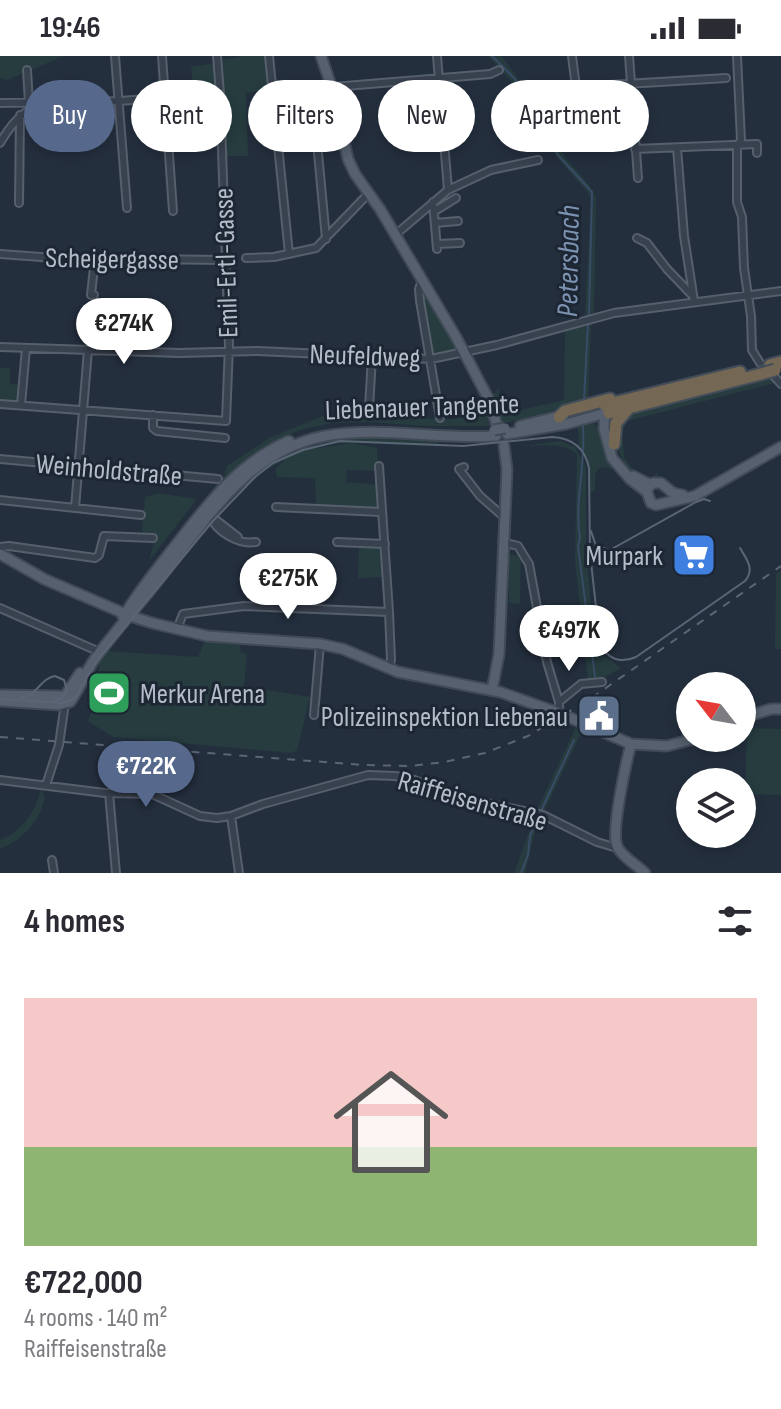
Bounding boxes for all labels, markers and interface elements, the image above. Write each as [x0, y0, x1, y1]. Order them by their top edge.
text: 19:46 [40, 10, 101, 46]
chip: Buy [24, 80, 115, 152]
chip: Rent [131, 80, 232, 152]
chip: Filters [248, 80, 362, 152]
chip: New [378, 80, 475, 152]
chip: Apartment [491, 80, 649, 152]
street label: Emil-Ertl-Gasse [207, 187, 246, 338]
water label: Petersbach [550, 205, 588, 317]
street label: Scheigergasse [45, 242, 179, 277]
pin: €274K [68, 298, 180, 366]
text: €274K [94, 308, 154, 339]
street label: Neufeldweg [309, 338, 421, 375]
street label: Liebenauer Tangente [324, 388, 520, 427]
street label: Weinholdstraße [34, 448, 183, 493]
supermarket icon: Murpark [670, 531, 718, 579]
place label: Murpark [586, 540, 663, 573]
pin: €275K [232, 553, 344, 621]
text: €275K [258, 563, 318, 594]
pin: €497K [513, 605, 625, 673]
text: €497K [538, 615, 600, 646]
sports icon: Merkur Arena [85, 669, 133, 717]
north arrow [676, 672, 756, 752]
map controls [676, 672, 756, 848]
place label: Merkur Arena [140, 678, 265, 711]
public building icon: Polizeiinspektion Liebenau [575, 692, 623, 740]
place label: Polizeiinspektion Liebenau [321, 701, 568, 734]
pin: €722K [90, 741, 202, 809]
text: €722K [116, 751, 176, 782]
street label: Raiffeisenstraße [394, 764, 551, 838]
button: layers [676, 768, 756, 848]
icon: filters [713, 899, 757, 943]
text: 4 homes [24, 901, 125, 942]
icon: home [319, 1050, 463, 1194]
text: €722,000 [24, 1262, 143, 1303]
text: 4 rooms · 140 m² [24, 1303, 168, 1334]
text: Raiffeisenstraße [24, 1334, 167, 1365]

